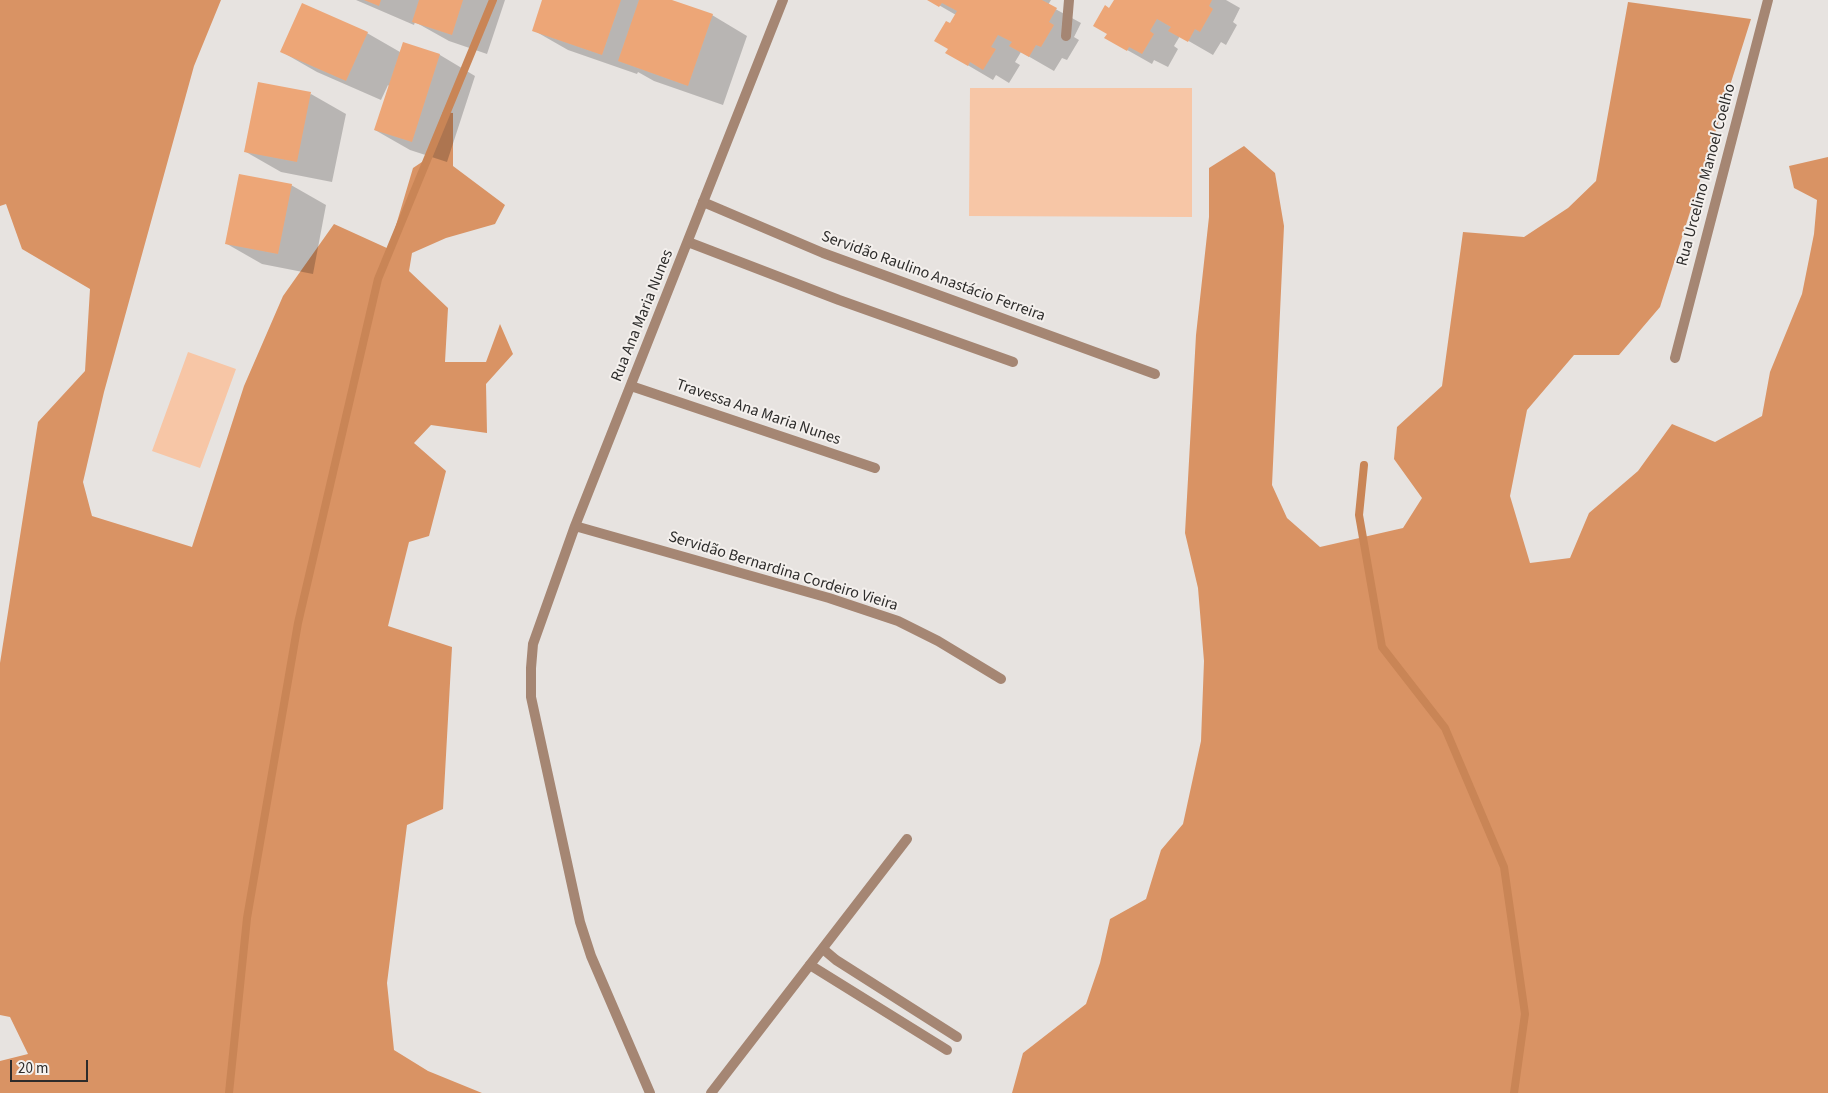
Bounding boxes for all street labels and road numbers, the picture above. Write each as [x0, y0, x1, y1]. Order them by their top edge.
street label: Rua Urcelino Manoel Coelho [1673, 82, 1741, 268]
street label: Servidão Raulino Anastácio Ferreira [818, 227, 1048, 327]
street label: Rua Ana Maria Nunes [608, 247, 678, 385]
street label: Travessa Ana Maria Nunes [673, 376, 843, 450]
street label: Servidão Bernardina Cordeiro Vieira [666, 528, 900, 616]

